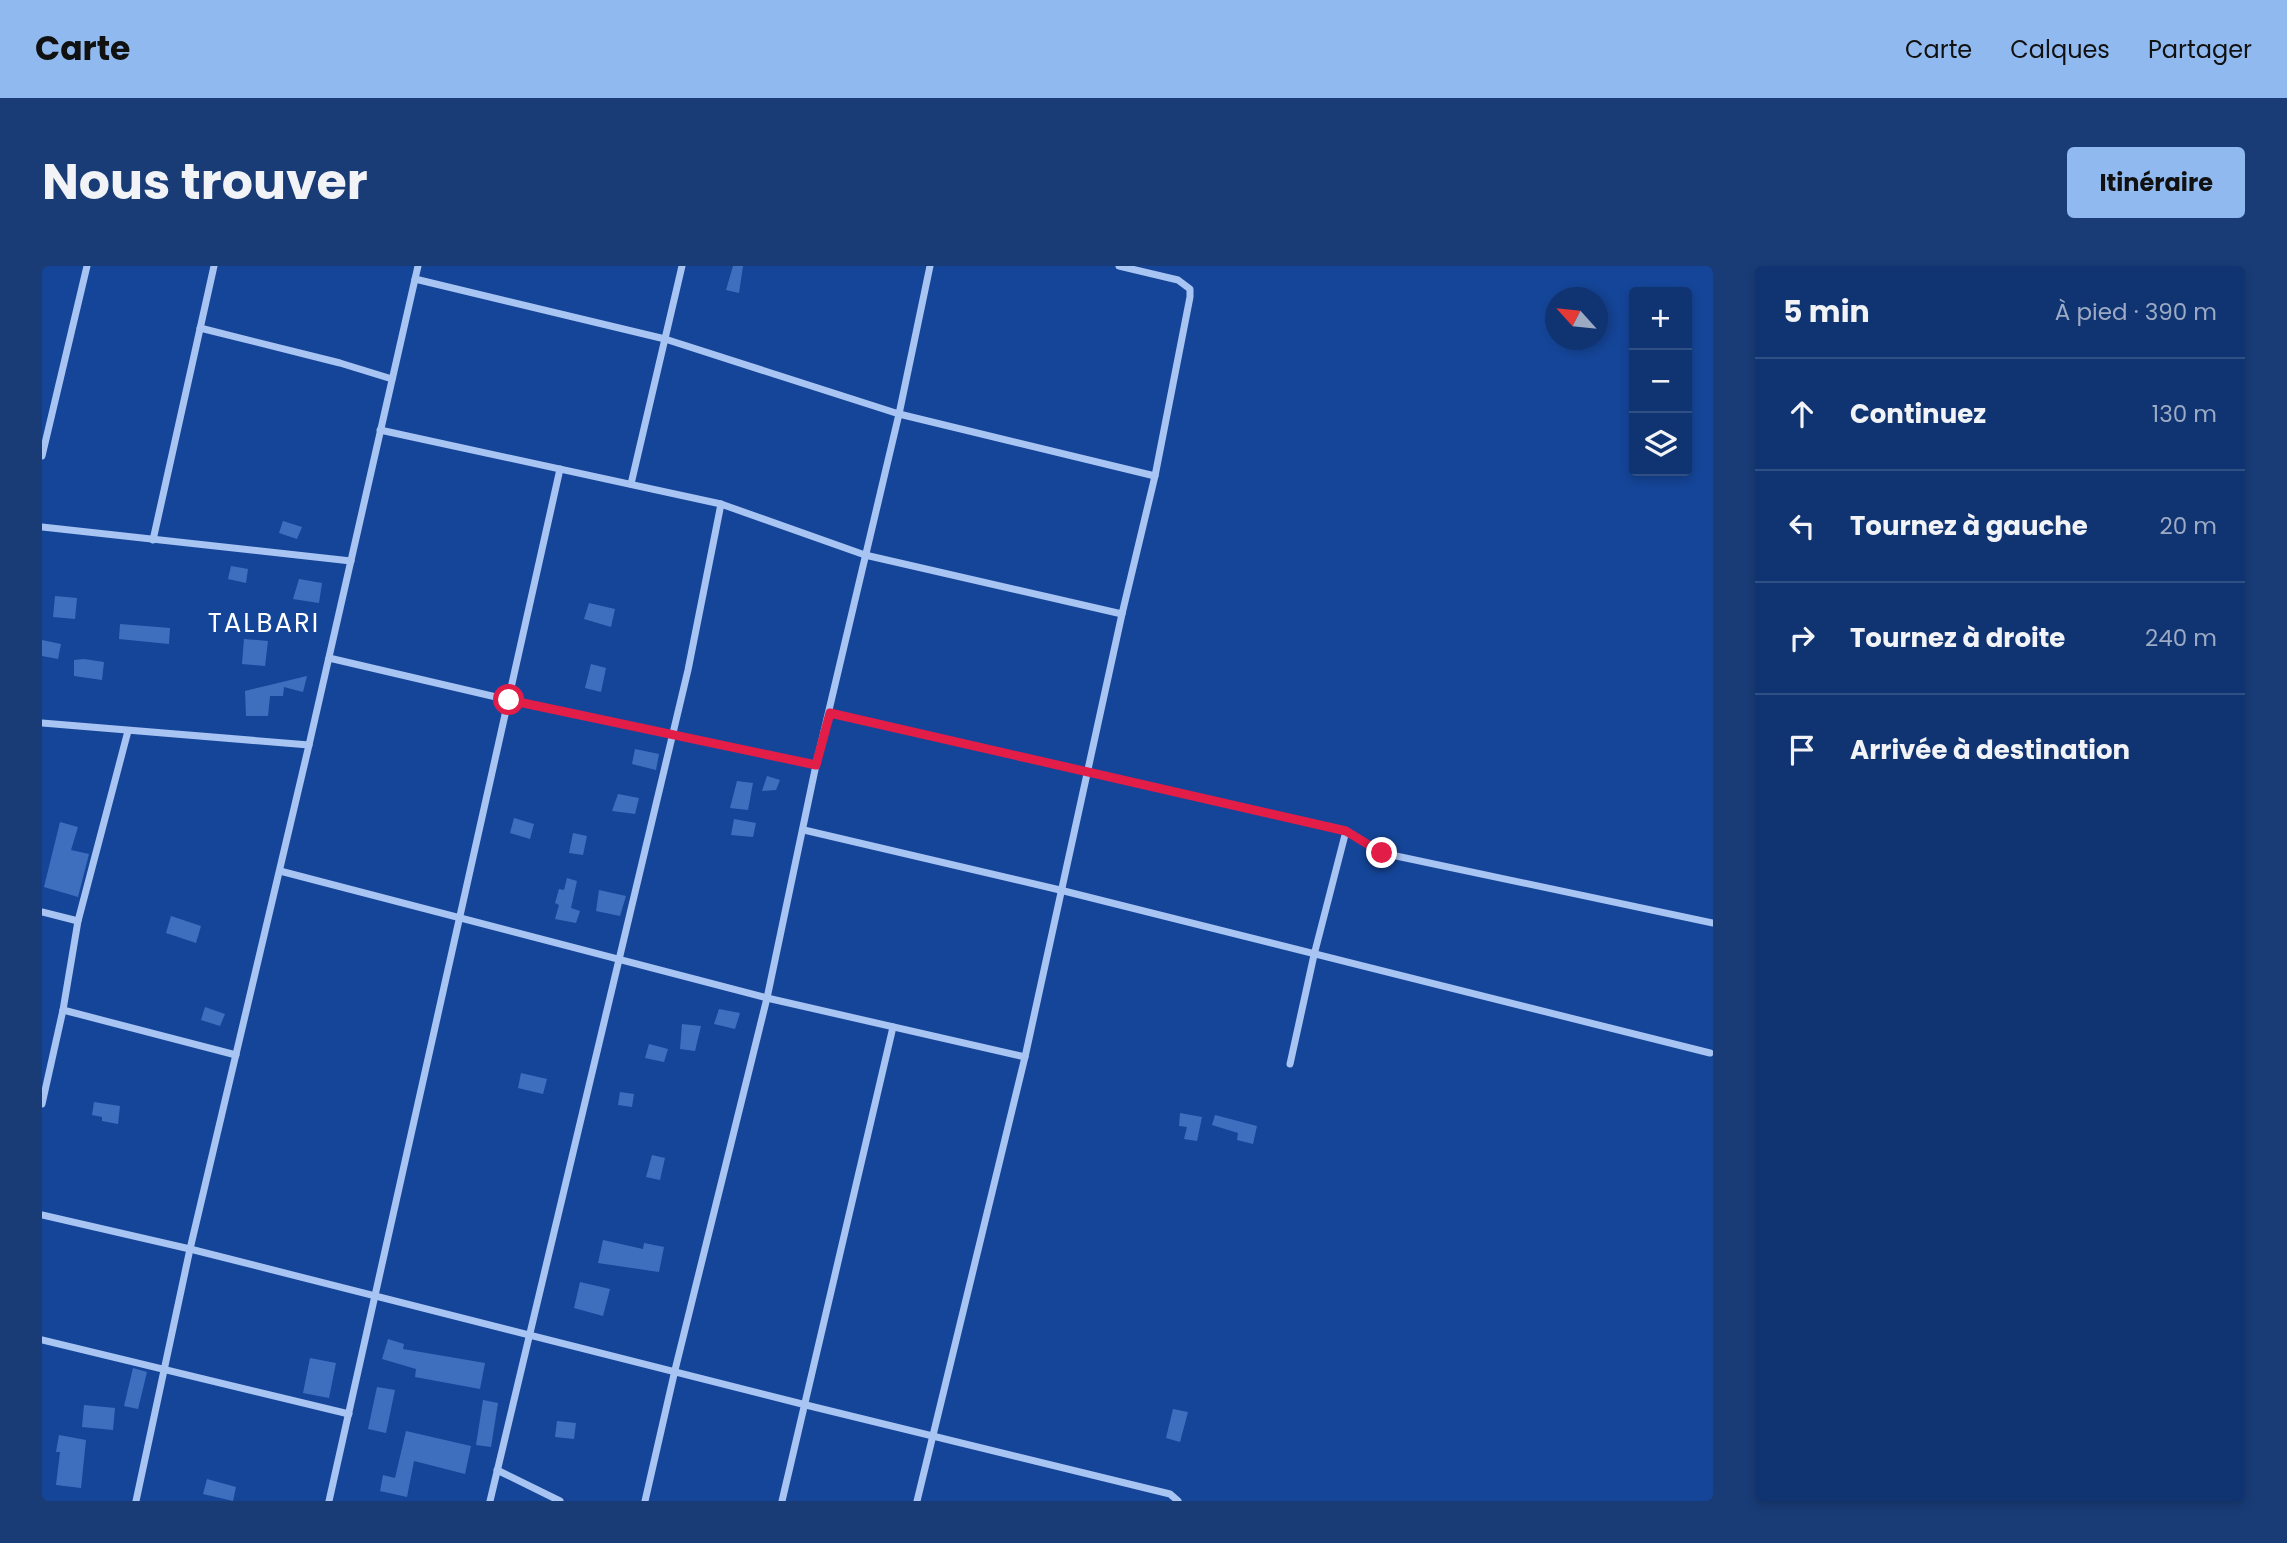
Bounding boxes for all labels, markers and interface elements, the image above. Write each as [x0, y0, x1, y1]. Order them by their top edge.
text: Carte [35, 25, 130, 72]
text: Carte [1905, 33, 1972, 66]
text: Calques [2010, 33, 2110, 66]
text: Partager [2148, 33, 2252, 66]
button: Itinéraire [2067, 147, 2245, 218]
text: Nous trouver [42, 148, 368, 216]
north arrow [1545, 287, 1608, 350]
map controls [1629, 287, 1692, 476]
button: + [1629, 287, 1692, 350]
text: 5 min [1783, 290, 1870, 333]
text: À pied · 390 m [2055, 296, 2217, 328]
button: − [1629, 350, 1692, 413]
icon: ahead [1783, 395, 1821, 433]
text: Continuez [1850, 396, 1986, 432]
text: 130 m [2152, 398, 2217, 430]
button: layers [1629, 413, 1692, 476]
icon: left [1783, 507, 1821, 545]
text: Tournez à gauche [1850, 508, 2088, 544]
text: 20 m [2159, 510, 2217, 542]
district label: TALBARI [208, 605, 320, 641]
icon: right [1783, 619, 1821, 657]
text: Tournez à droite [1850, 620, 2065, 656]
text: 240 m [2145, 622, 2217, 654]
route start [493, 684, 524, 715]
icon: arrive [1783, 731, 1821, 769]
text: Arrivée à destination [1850, 732, 2130, 768]
route end [1366, 837, 1397, 868]

